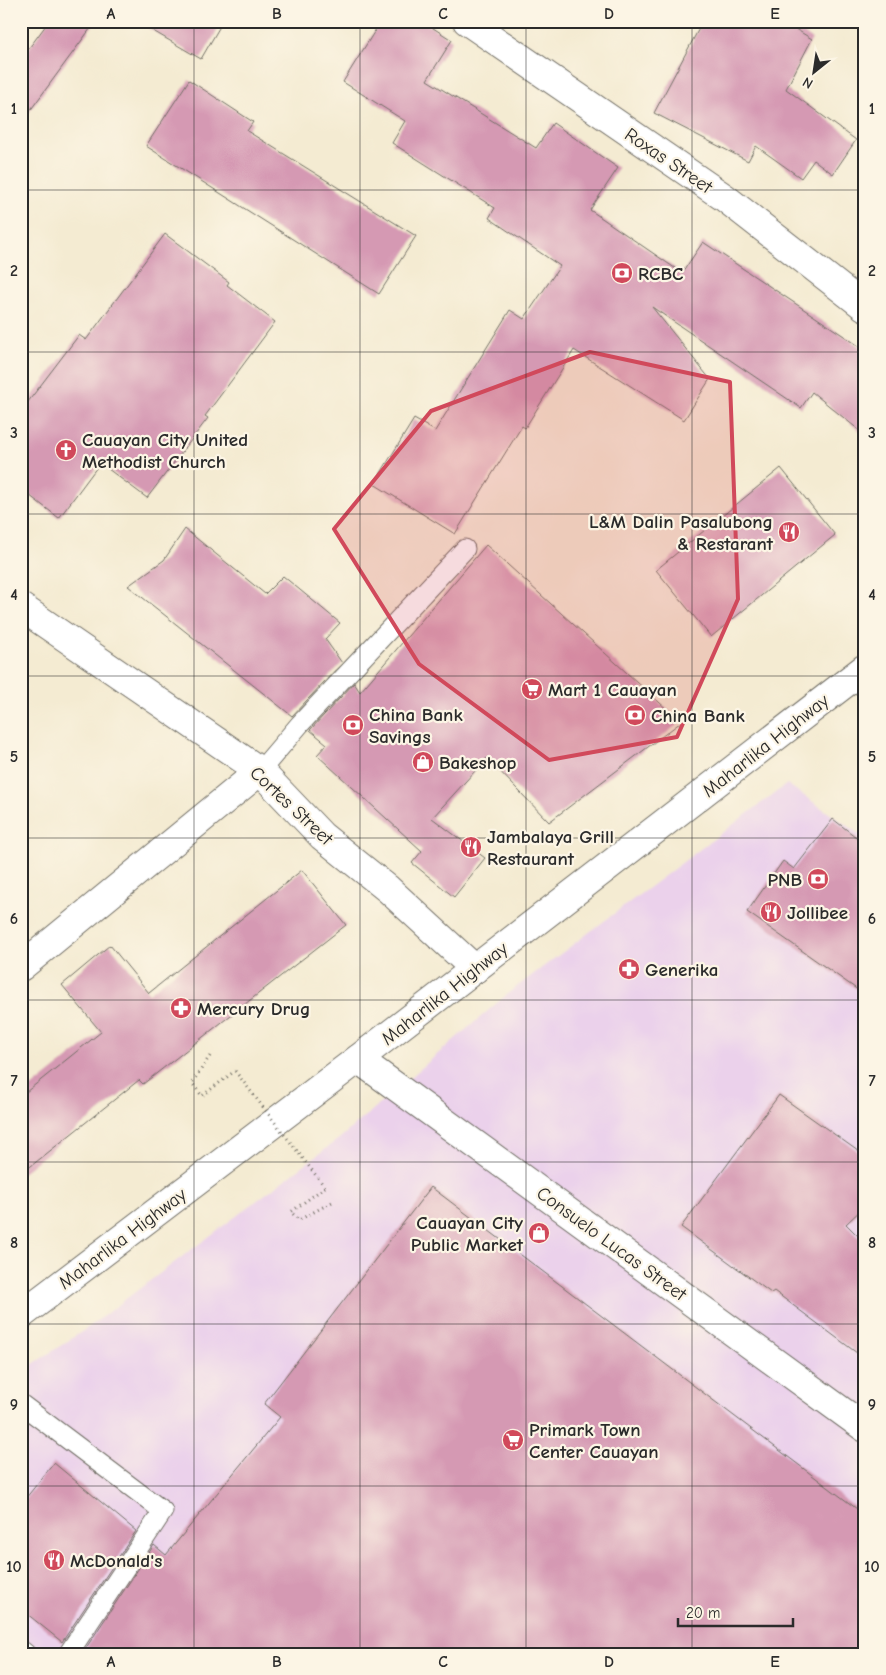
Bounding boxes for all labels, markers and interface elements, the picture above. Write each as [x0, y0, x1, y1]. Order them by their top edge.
text: A [107, 5, 116, 23]
text: B [272, 5, 282, 23]
text: C [438, 5, 448, 23]
text: D [604, 5, 614, 23]
text: E [770, 5, 780, 23]
north arrow [788, 48, 838, 98]
text: N [800, 73, 816, 92]
text: 1 [11, 100, 17, 118]
text: 1 [869, 100, 875, 118]
street label: Roxas Street [620, 124, 717, 198]
bank icon: RCBC [610, 261, 634, 285]
text: 2 [10, 262, 18, 280]
text: 2 [868, 262, 876, 280]
place label: RCBC [638, 263, 684, 285]
text: 3 [10, 424, 18, 442]
text: 3 [868, 424, 876, 442]
place label: Cauayan City United Methodist Church [82, 429, 248, 473]
church icon: Cauayan City United Methodist Church [54, 438, 78, 462]
place label: L&M Dalin Pasalubong & Restarant [589, 511, 774, 555]
restaurant icon: L&M Dalin Pasalubong & Restarant [777, 520, 801, 544]
text: 4 [10, 586, 18, 604]
text: 4 [868, 586, 876, 604]
supermarket icon: Mart 1 Cauayan [520, 677, 544, 701]
place label: Mart 1 Cauayan [548, 679, 677, 701]
street label: Maharlika Highway [698, 689, 834, 802]
bank icon: China Bank [623, 703, 647, 727]
place label: China Bank Savings [369, 704, 463, 748]
place label: China Bank [651, 705, 745, 727]
bank icon: China Bank Savings [341, 713, 365, 737]
text: 5 [10, 748, 18, 766]
text: 5 [868, 748, 876, 766]
shop icon: Bakeshop [411, 750, 435, 774]
place label: Bakeshop [439, 752, 516, 774]
street label: Cortes Street [245, 762, 338, 850]
place label: Jambalaya Grill Restaurant [487, 826, 614, 870]
restaurant icon: Jambalaya Grill Restaurant [459, 835, 483, 859]
bank icon: PNB [806, 867, 830, 891]
place label: PNB [767, 869, 802, 891]
restaurant icon: Jollibee [759, 900, 783, 924]
place label: Jollibee [787, 902, 848, 924]
text: 6 [10, 910, 18, 928]
text: 6 [868, 910, 876, 928]
street label: Maharlika Highway [377, 937, 513, 1050]
pharmacy icon: Generika [617, 957, 641, 981]
place label: Generika [645, 959, 718, 981]
pharmacy icon: Mercury Drug [169, 996, 193, 1020]
place label: Mercury Drug [197, 998, 310, 1020]
text: 7 [10, 1072, 18, 1090]
text: 7 [868, 1072, 876, 1090]
street label: Consuelo Lucas Street [532, 1182, 691, 1306]
street label: Maharlika Highway [54, 1183, 191, 1294]
place label: Cauayan City Public Market [411, 1212, 524, 1256]
shop icon: Cauayan City Public Market [527, 1221, 551, 1245]
text: 8 [10, 1234, 18, 1252]
text: 8 [868, 1234, 876, 1252]
text: 9 [10, 1396, 18, 1414]
text: 9 [868, 1396, 876, 1414]
place label: Primark Town Center Cauayan [529, 1419, 659, 1463]
supermarket icon: Primark Town Center Cauayan [501, 1428, 525, 1452]
restaurant icon: McDonald's [42, 1548, 66, 1572]
place label: McDonald's [70, 1550, 162, 1572]
text: 10 [6, 1558, 22, 1576]
text: 10 [864, 1558, 880, 1576]
scale bar [678, 1595, 794, 1627]
text: 20 m [686, 1604, 720, 1622]
text: A [107, 1653, 116, 1671]
text: B [272, 1653, 282, 1671]
text: C [438, 1653, 448, 1671]
text: D [604, 1653, 614, 1671]
text: E [770, 1653, 780, 1671]

